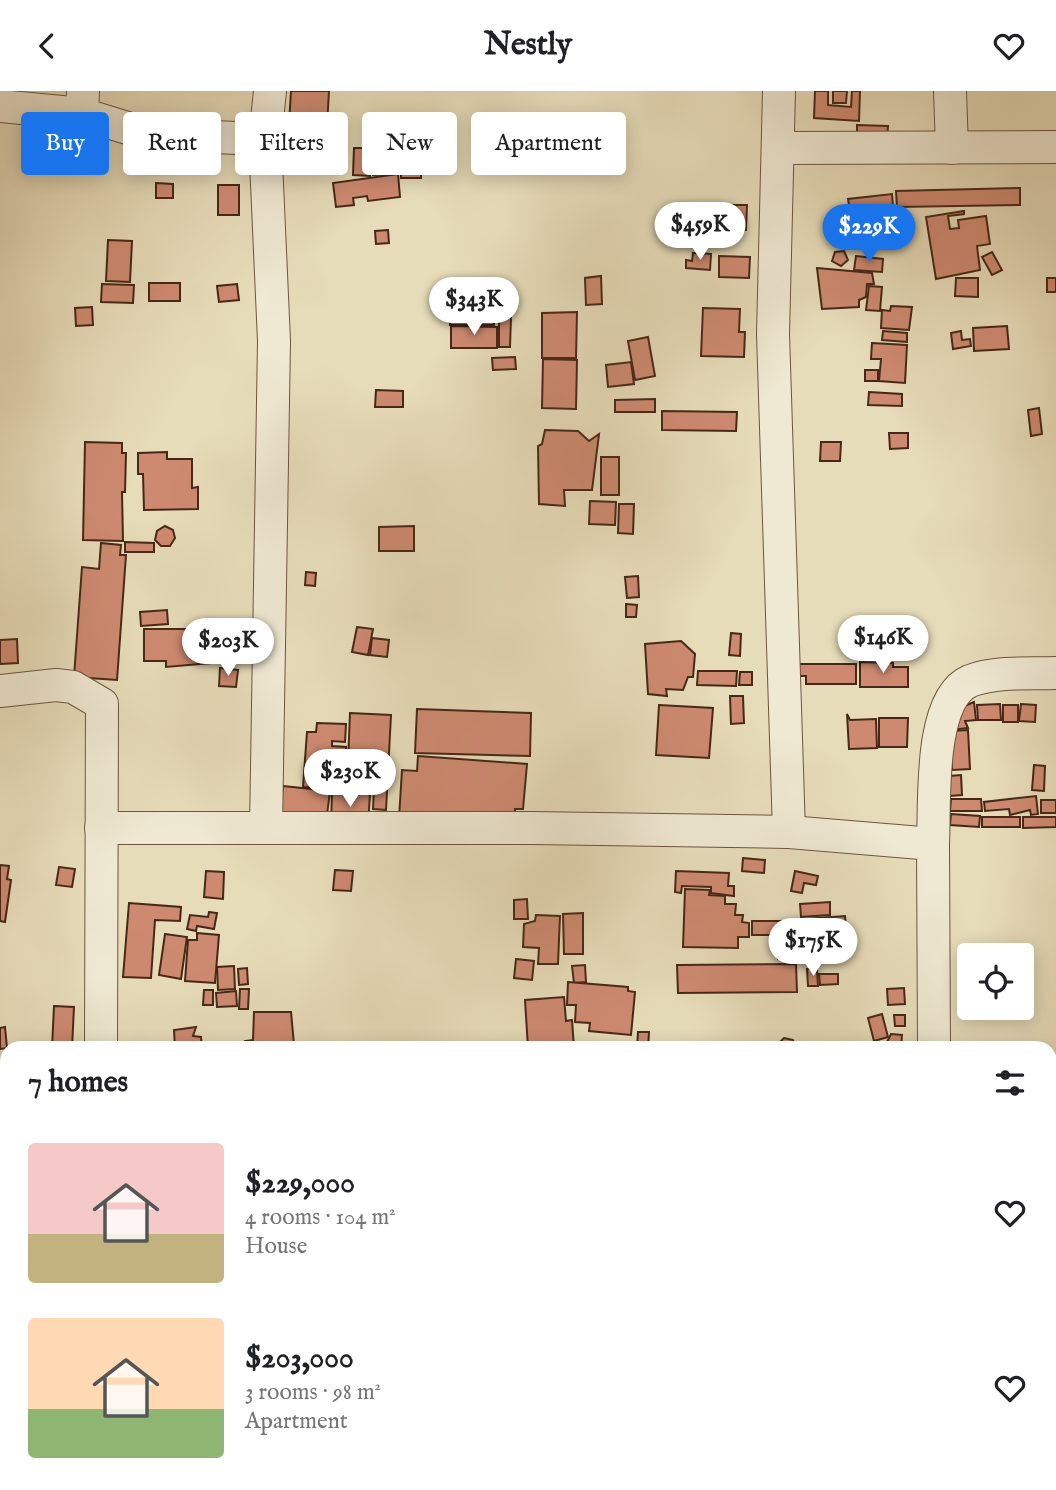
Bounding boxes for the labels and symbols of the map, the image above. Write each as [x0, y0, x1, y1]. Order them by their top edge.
pin: $459K [651, 202, 749, 262]
pin: $229K [820, 205, 918, 264]
pin: $343K [425, 278, 523, 337]
pin: $146K [834, 615, 932, 675]
pin: $203K [179, 619, 277, 678]
pin: $230K [301, 749, 399, 809]
pin: $175K [764, 919, 862, 978]

